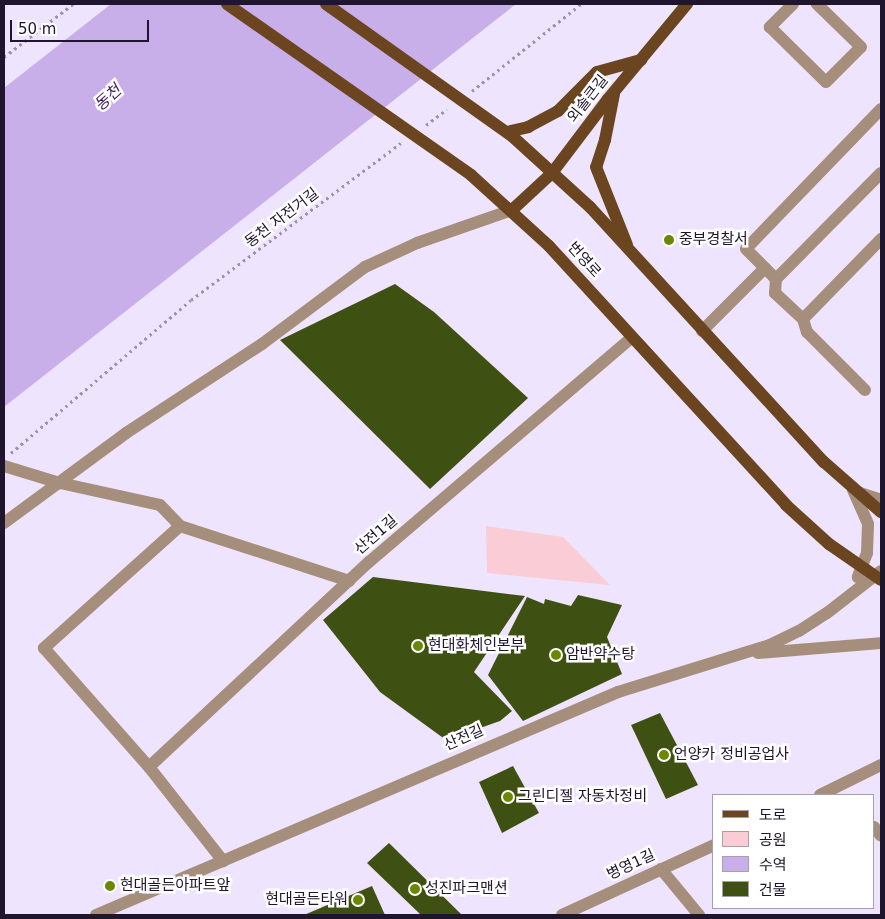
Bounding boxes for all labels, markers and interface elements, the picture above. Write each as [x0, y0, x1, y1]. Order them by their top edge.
scale bar [12, 10, 151, 42]
text: 50 m [18, 20, 56, 38]
street label: 외솔큰길 [564, 72, 612, 126]
water label: 동천 [91, 81, 125, 115]
street label: 동천 자전거길 [242, 184, 322, 252]
place label: 중부경찰서 [679, 231, 748, 249]
marker: 중부경찰서 [663, 234, 675, 246]
street label: 번영로 [563, 239, 605, 281]
street label: 산전1길 [351, 511, 401, 559]
place label: 현대화체인본부 [428, 637, 525, 655]
marker: 현대화체인본부 [412, 640, 424, 652]
place label: 암반약수탕 [566, 646, 635, 664]
marker: 암반약수탕 [550, 649, 562, 661]
street label: 산전길 [441, 721, 487, 755]
place label: 언양카 정비공업사 [674, 746, 789, 764]
marker: 언양카 정비공업사 [658, 749, 670, 761]
place label: 그린디젤 자동차정비 [518, 788, 647, 806]
marker: 그린디젤 자동차정비 [502, 791, 514, 803]
legend [712, 794, 875, 909]
text: 도로 [759, 806, 787, 824]
text: 공원 [759, 831, 787, 849]
street label: 병영1길 [604, 846, 658, 884]
text: 수역 [759, 856, 787, 874]
place label: 현대골든아파트앞 [120, 877, 230, 895]
marker: 현대골든아파트앞 [104, 880, 116, 892]
place label: 성진파크맨션 [425, 880, 508, 898]
text: 건물 [759, 881, 787, 899]
marker: 성진파크맨션 [409, 883, 421, 895]
place label: 현대골든타워 [265, 891, 348, 909]
marker: 현대골든타워 [352, 894, 364, 906]

